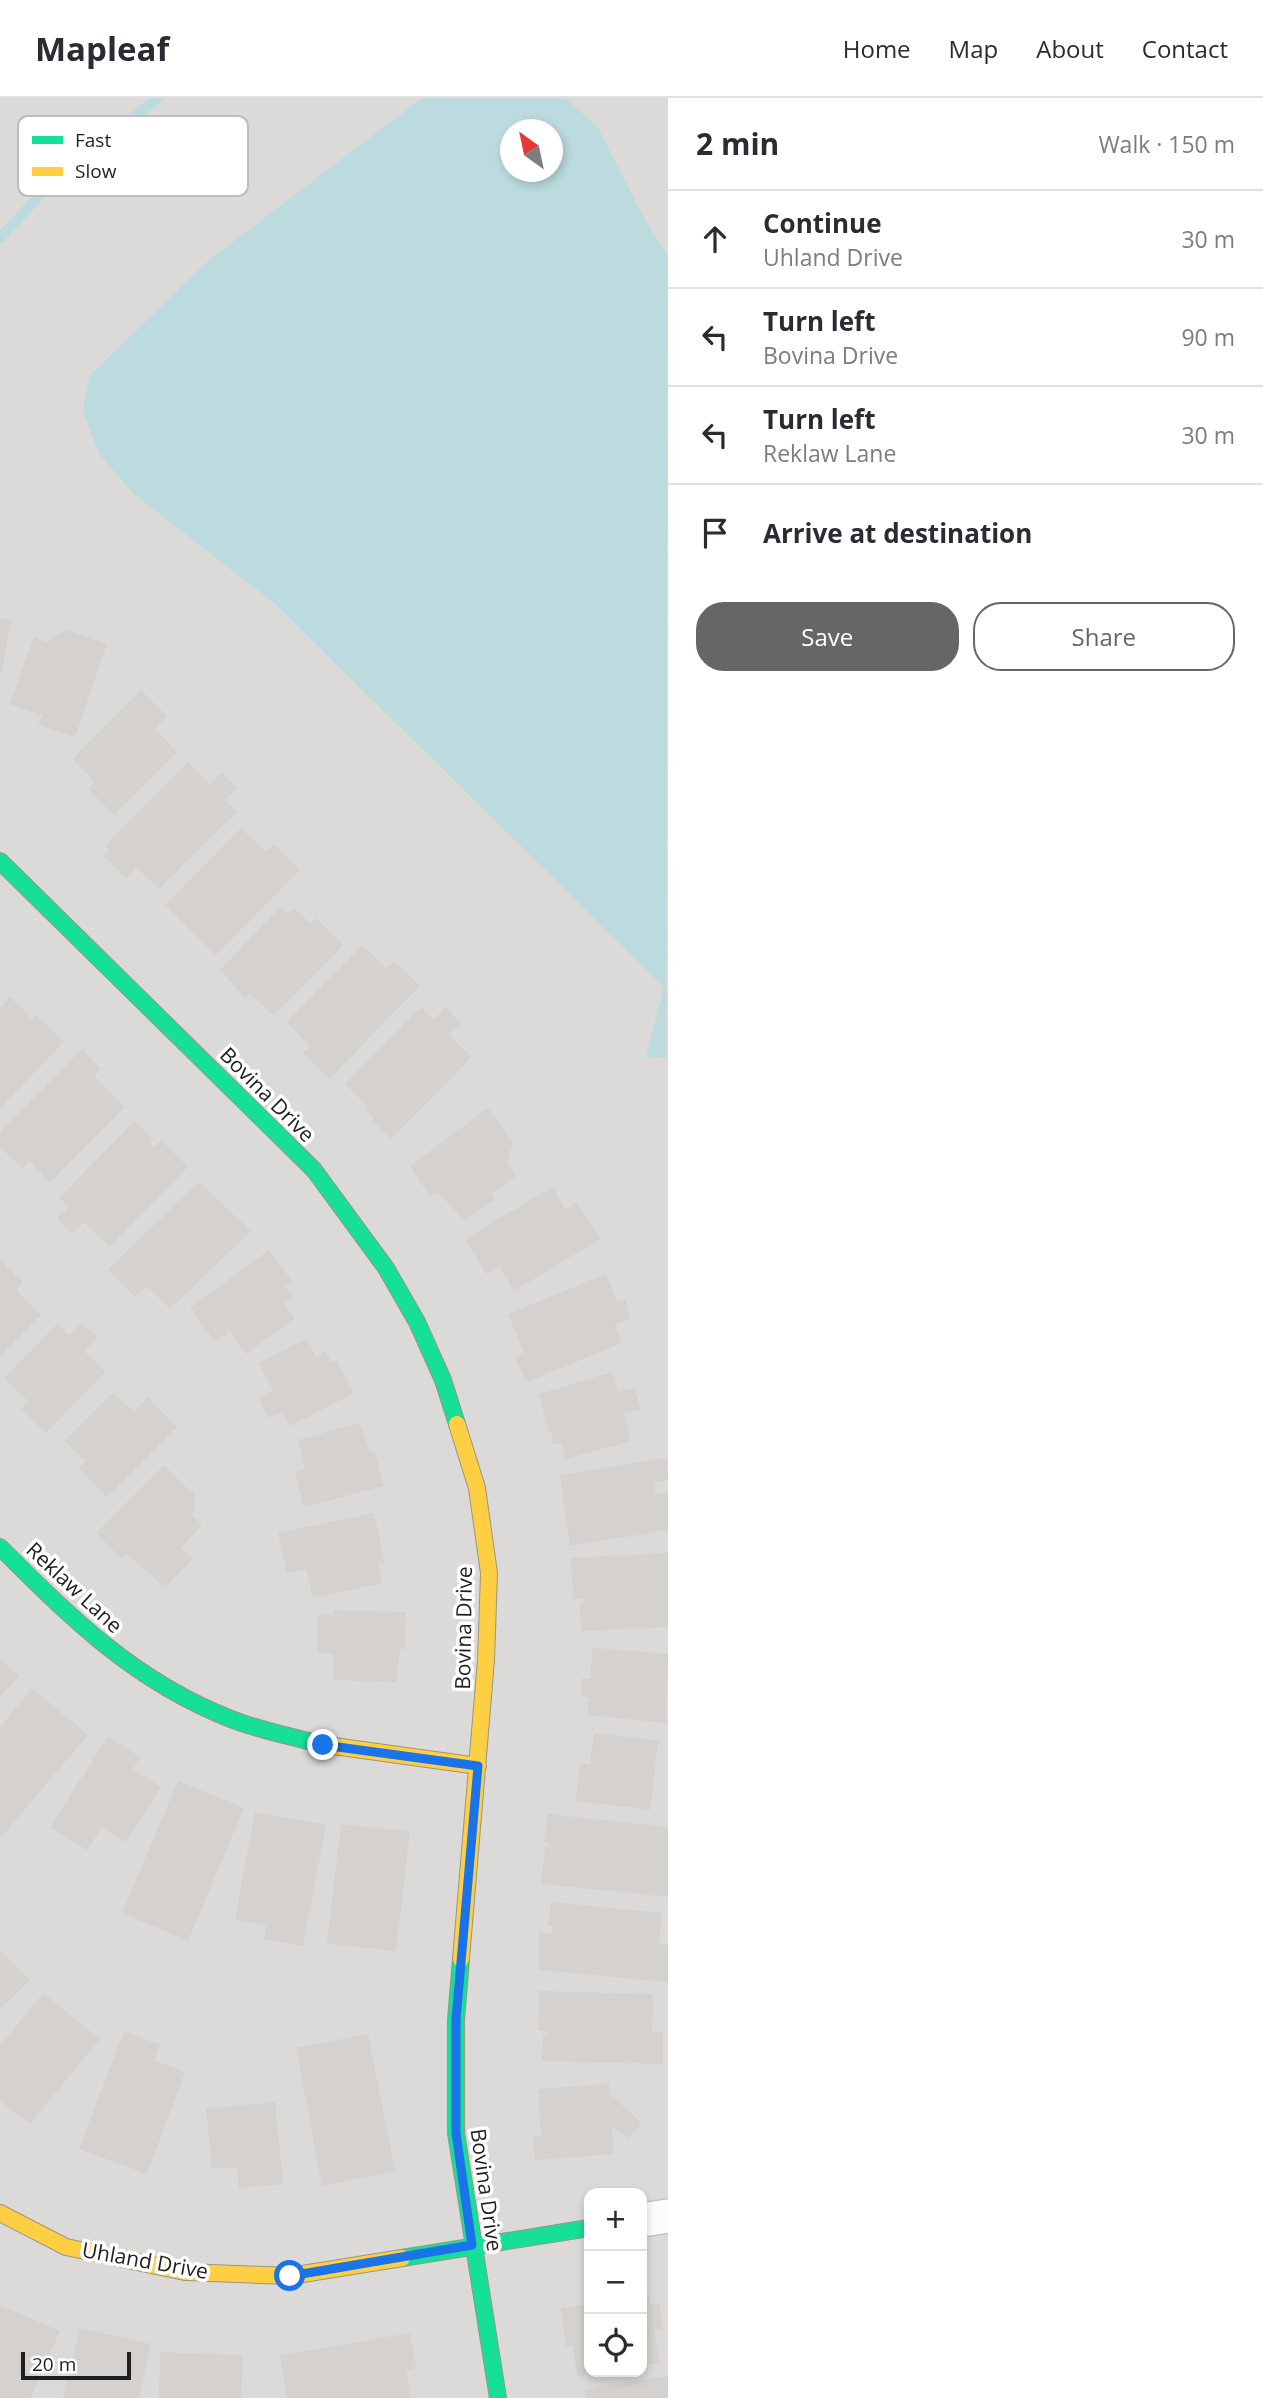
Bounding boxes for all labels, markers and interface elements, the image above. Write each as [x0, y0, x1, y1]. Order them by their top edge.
text: Mapleaf [35, 26, 169, 71]
text: Home [843, 32, 911, 65]
text: Map [949, 32, 998, 65]
text: About [1036, 32, 1104, 65]
text: Contact [1142, 32, 1228, 65]
legend [18, 116, 248, 196]
north arrow [500, 119, 563, 182]
text: 2 min [696, 123, 779, 164]
text: Fast [75, 127, 111, 153]
text: Walk · 150 m [1098, 128, 1235, 160]
text: Slow [75, 158, 117, 184]
text: Continue [763, 205, 882, 241]
icon: ahead [696, 220, 734, 258]
text: 30 m [1181, 223, 1235, 255]
text: Uhland Drive [763, 241, 903, 273]
text: Turn left [763, 303, 875, 339]
icon: left [696, 318, 734, 356]
text: 90 m [1181, 321, 1235, 353]
text: Bovina Drive [763, 339, 898, 371]
text: Turn left [763, 401, 875, 437]
icon: left [696, 416, 734, 454]
text: 30 m [1181, 419, 1235, 451]
text: Reklaw Lane [763, 437, 896, 469]
icon: arrive [696, 514, 734, 552]
text: Arrive at destination [763, 515, 1032, 551]
button: Save [696, 602, 959, 671]
button: Share [973, 602, 1235, 671]
street label: Bovina Drive [214, 1041, 321, 1148]
street label: Reklaw Lane [21, 1535, 129, 1639]
street label: Bovina Drive [448, 1566, 478, 1690]
route end [307, 1729, 338, 1760]
street label: Bovina Drive [465, 2127, 509, 2253]
map controls [584, 2188, 647, 2377]
button: + [584, 2188, 647, 2251]
street label: Uhland Drive [80, 2235, 211, 2285]
button: − [584, 2251, 647, 2314]
route start [274, 2260, 305, 2291]
button: locate [584, 2314, 647, 2377]
scale bar [21, 2349, 131, 2381]
text: 20 m [32, 2351, 76, 2377]

